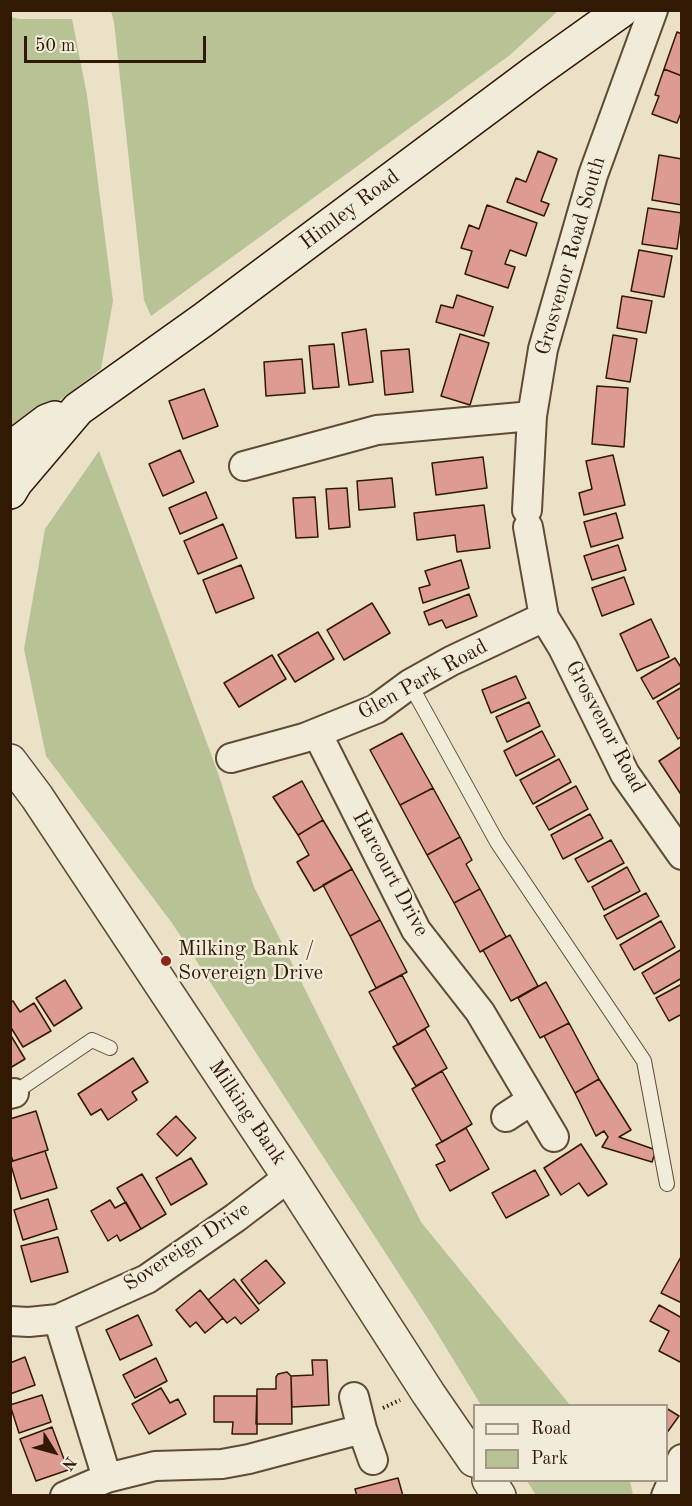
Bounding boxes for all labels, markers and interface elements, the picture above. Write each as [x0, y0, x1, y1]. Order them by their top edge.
scale bar [27, 24, 208, 62]
text: 50 m [35, 37, 75, 55]
street label: Grosvenor Road South [531, 154, 611, 358]
street label: Himley Road [295, 164, 405, 256]
street label: Glen Park Road [354, 634, 492, 726]
street label: Grosvenor Road [560, 657, 650, 797]
street label: Harcourt Drive [346, 807, 434, 941]
place label: Milking Bank / Sovereign Drive [178, 936, 323, 986]
marker: Milking Bank / Sovereign Drive [159, 954, 173, 968]
street label: Milking Bank [203, 1056, 291, 1170]
street label: Sovereign Drive [119, 1197, 255, 1297]
legend [473, 1404, 668, 1482]
text: Road [531, 1420, 571, 1438]
north arrow [24, 1422, 84, 1482]
text: Park [531, 1450, 568, 1468]
text: N [58, 1453, 78, 1473]

